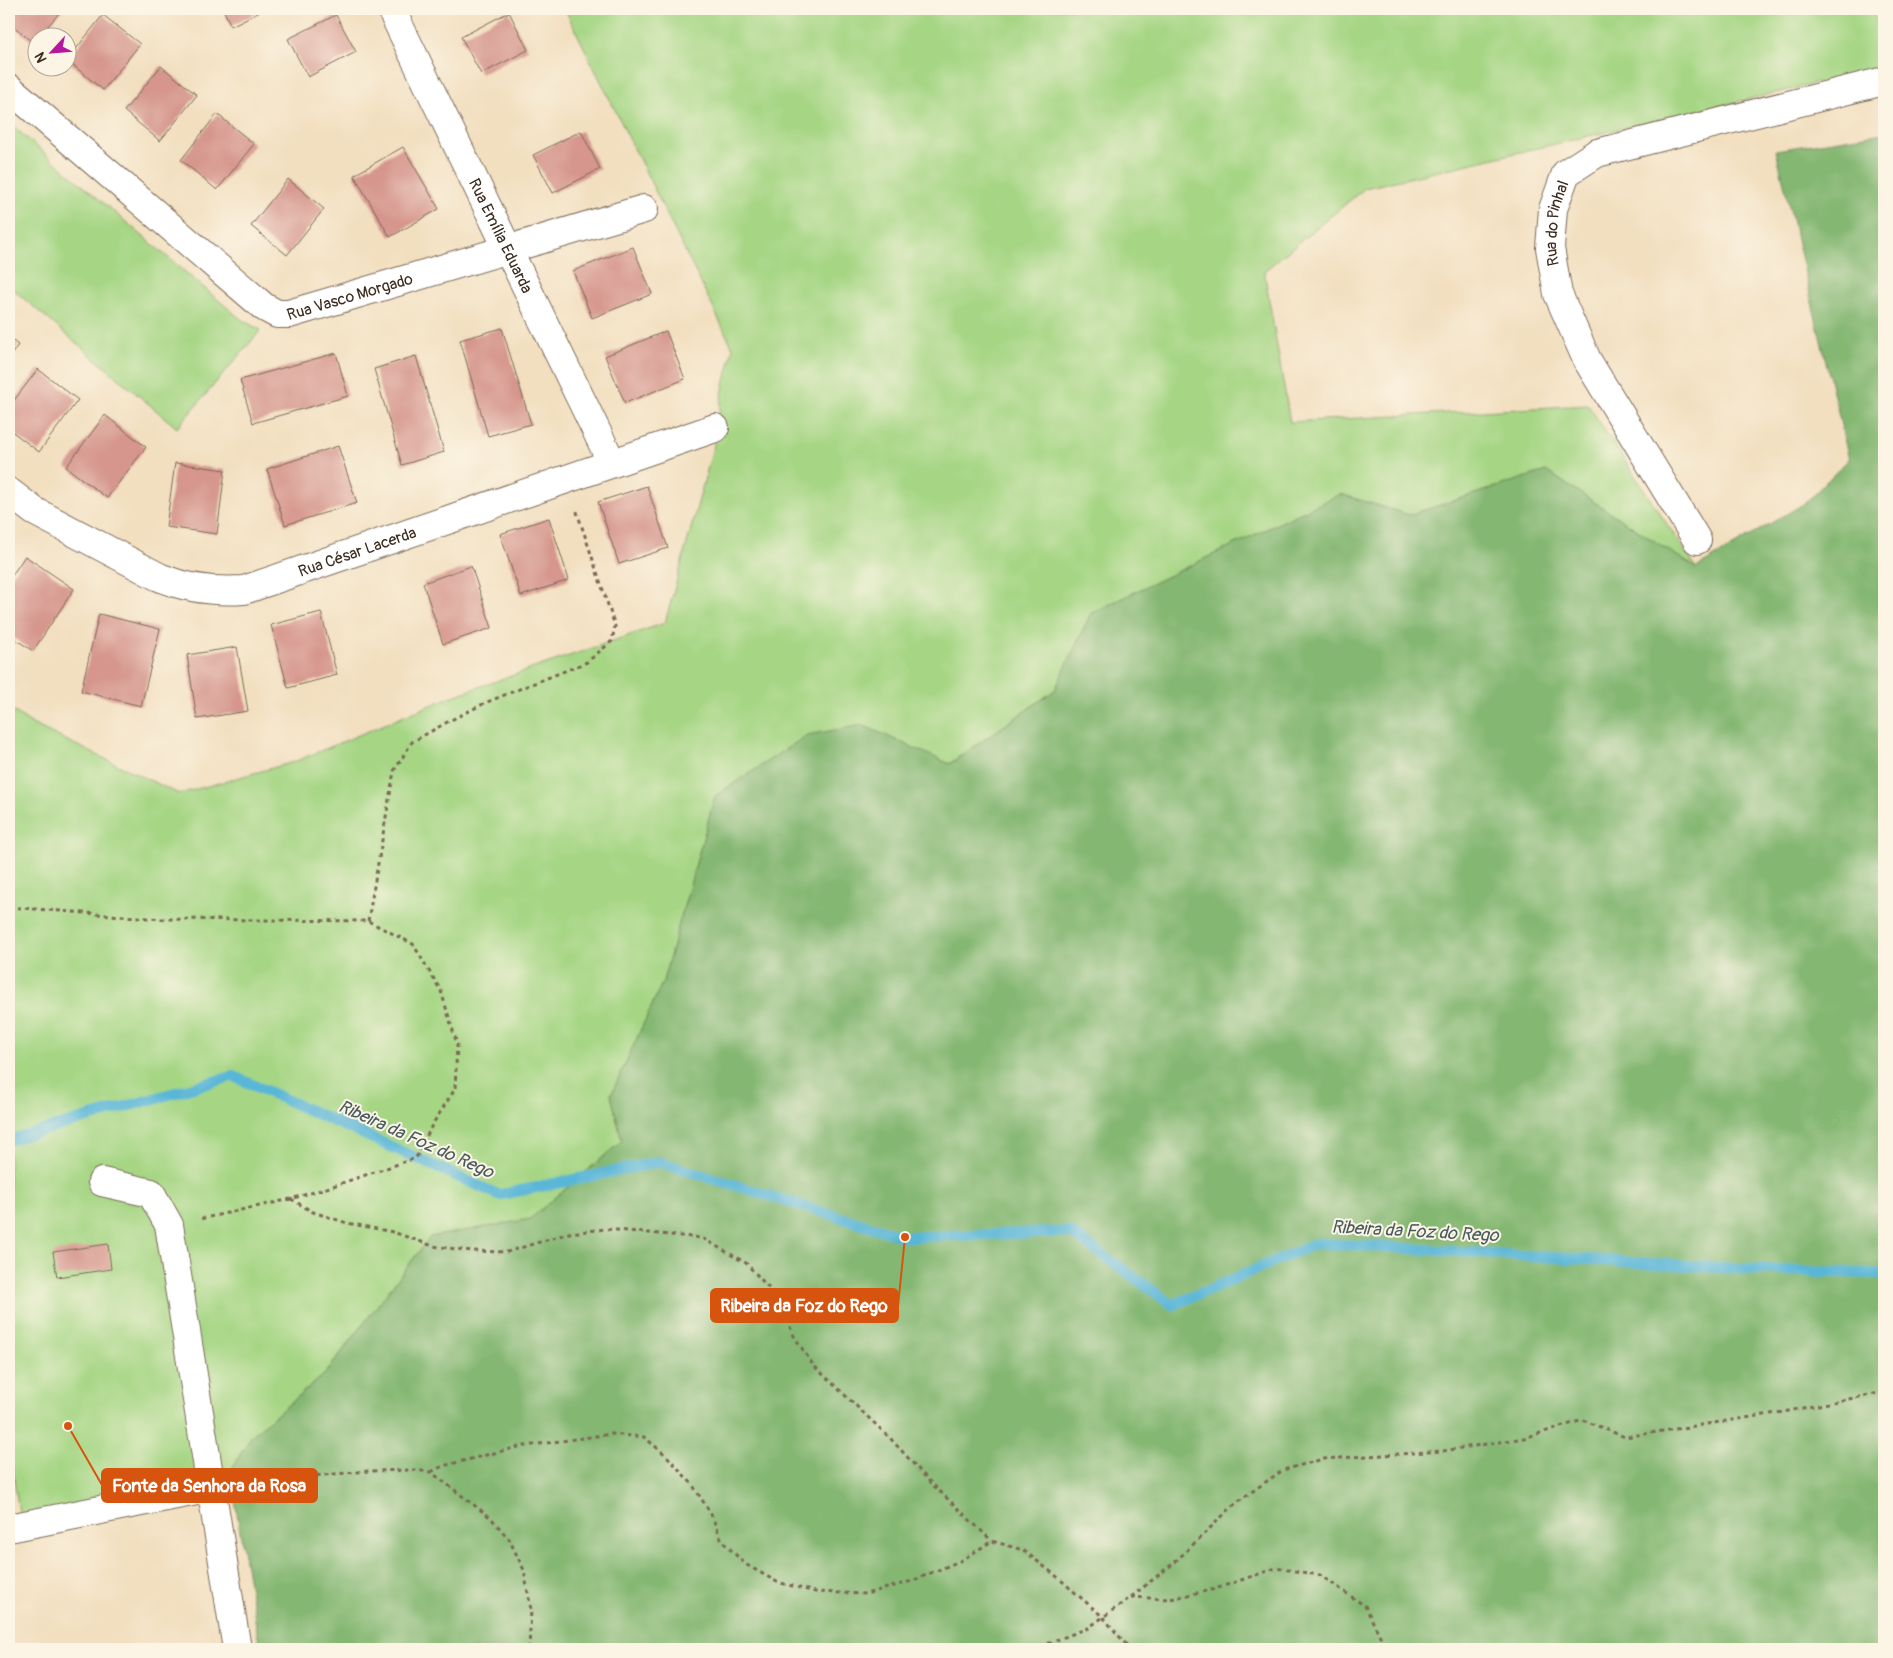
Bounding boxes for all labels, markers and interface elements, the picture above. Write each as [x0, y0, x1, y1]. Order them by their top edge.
north arrow [28, 28, 78, 78]
text: N [31, 49, 50, 65]
street label: Rua Emília Eduarda [464, 175, 537, 297]
street label: Rua do Pinhal [1541, 178, 1573, 268]
street label: Rua Vasco Morgado [285, 269, 415, 325]
street label: Rua César Lacerda [296, 523, 419, 582]
water label: Ribeira da Foz do Rego [335, 1095, 498, 1185]
water label: Ribeira da Foz do Rego [1331, 1216, 1500, 1247]
callout: Ribeira da Foz do Rego [711, 1289, 898, 1322]
text: Ribeira da Foz do Rego [720, 1295, 888, 1318]
callout: Fonte da Senhora da Rosa [102, 1469, 317, 1502]
text: Fonte da Senhora da Rosa [112, 1475, 307, 1498]

